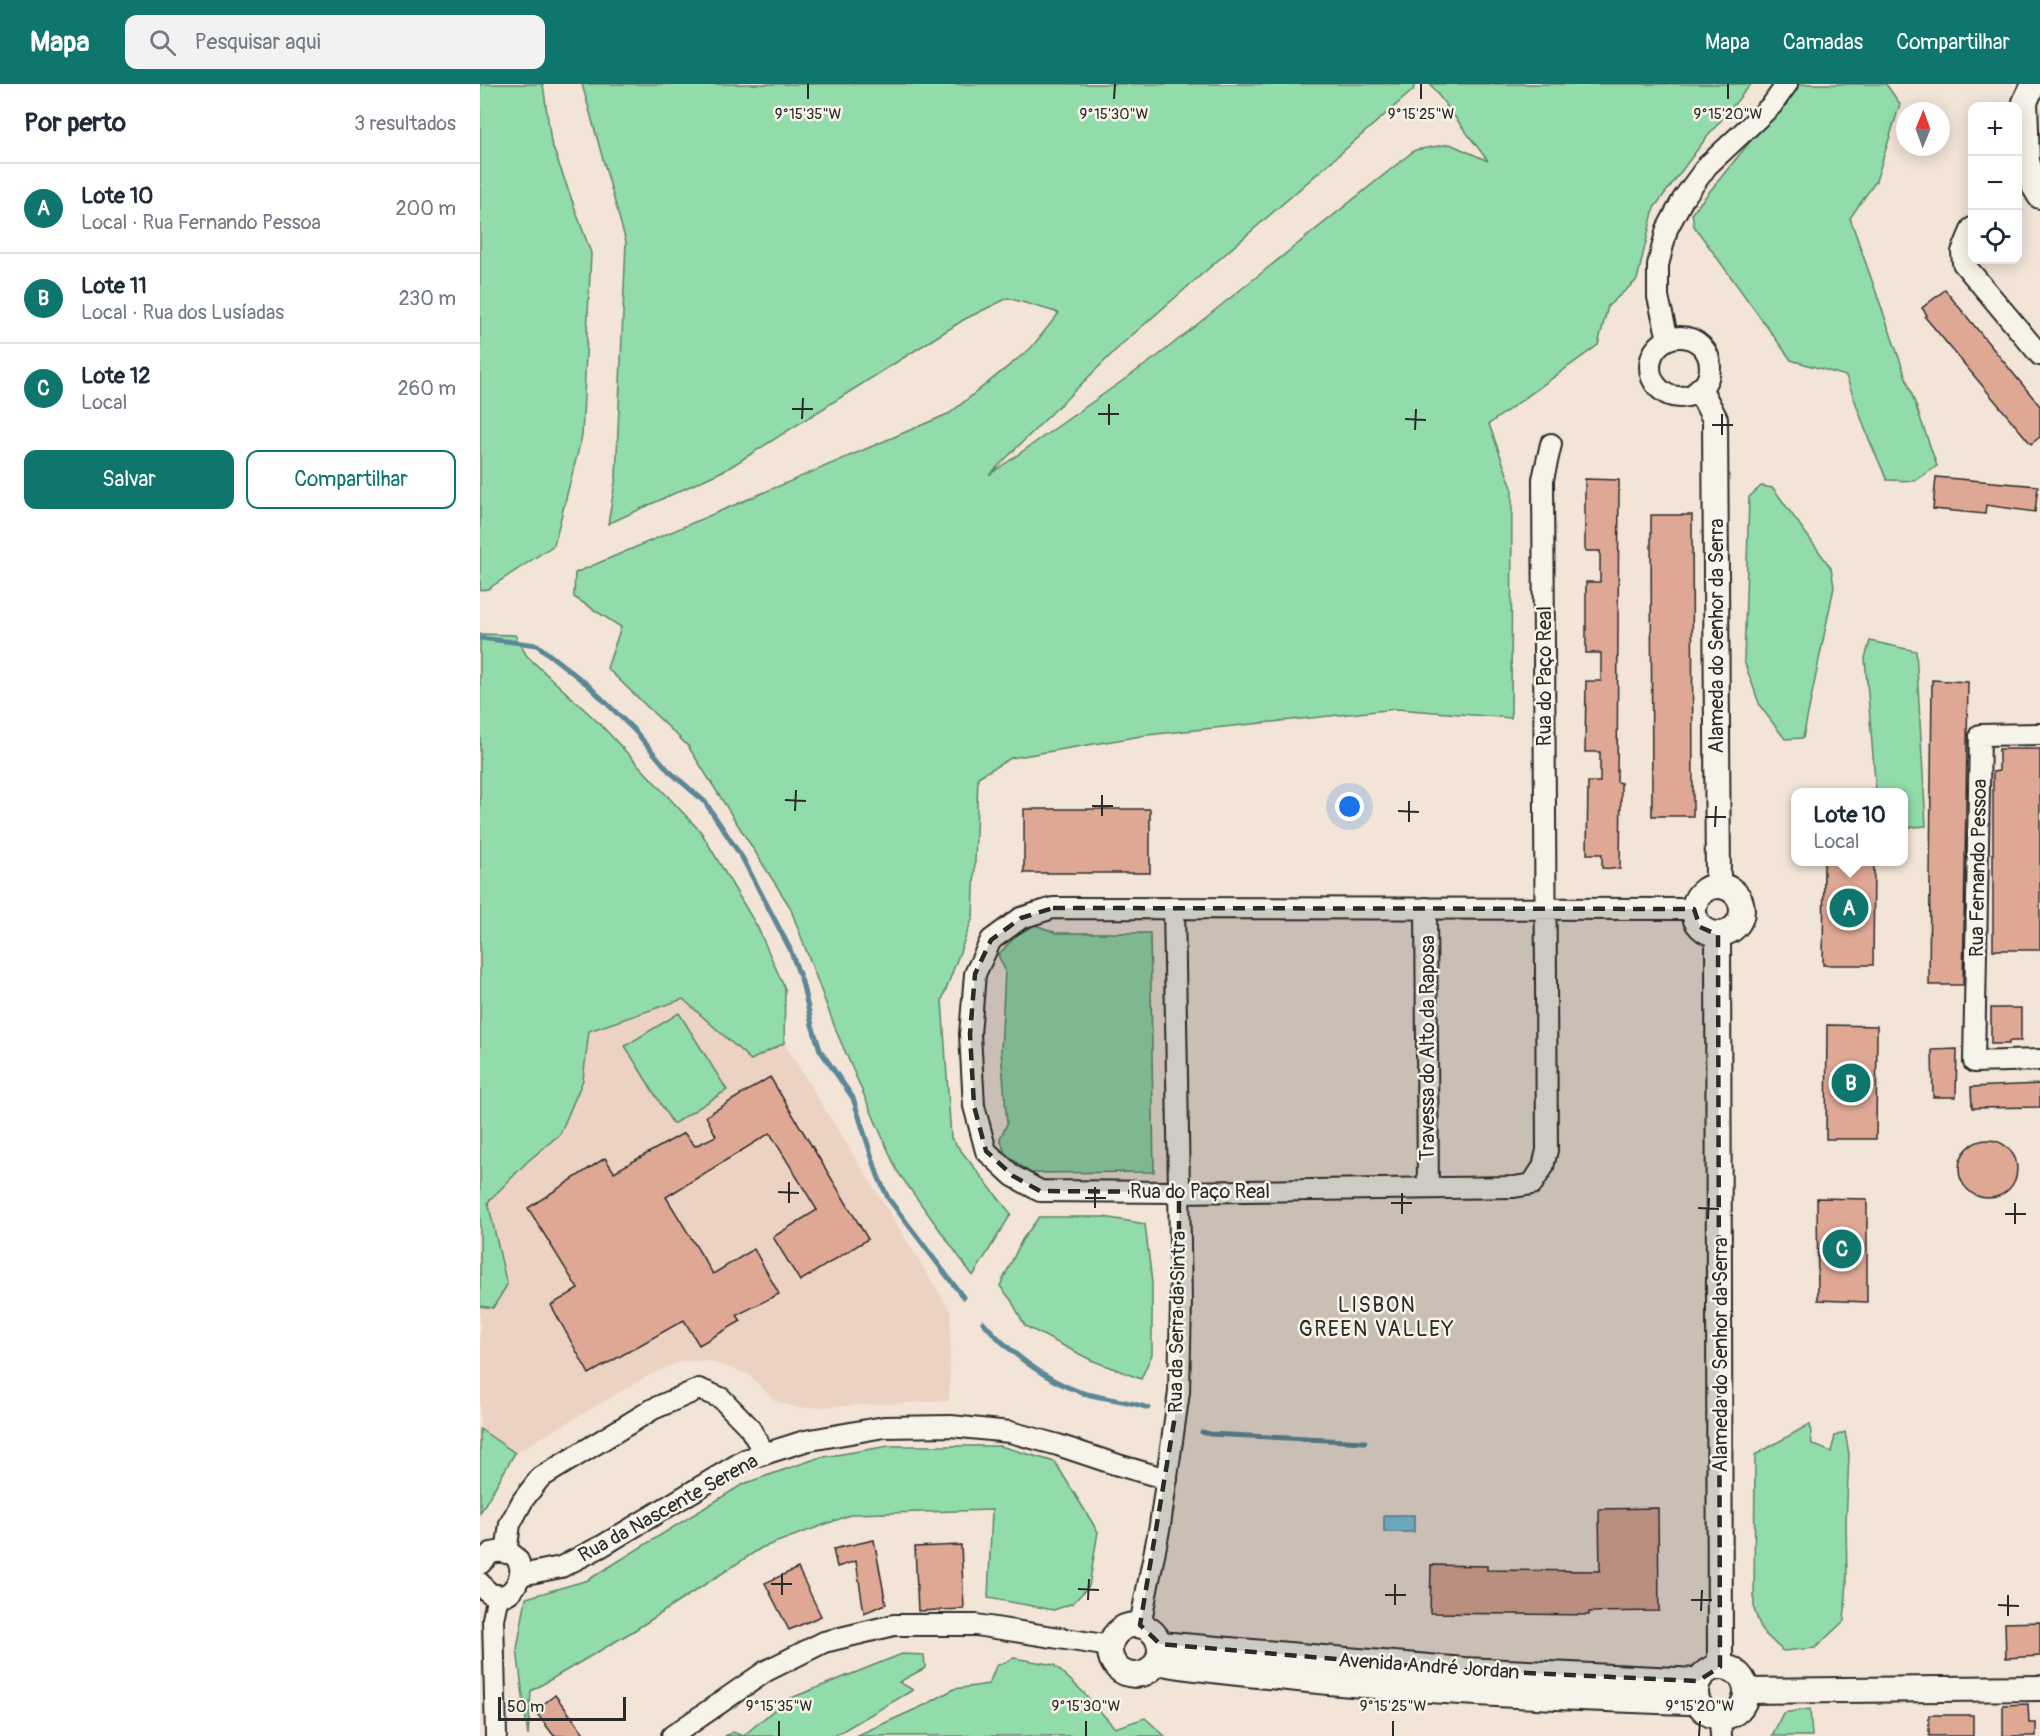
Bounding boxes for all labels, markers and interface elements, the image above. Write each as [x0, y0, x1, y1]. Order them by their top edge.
search box [125, 15, 545, 69]
text: Mapa [30, 25, 89, 60]
icon: search [146, 26, 179, 59]
text: Pesquisar aqui [194, 28, 321, 56]
text: Mapa [1705, 29, 1750, 56]
text: Camadas [1783, 29, 1863, 56]
text: Compartilhar [1896, 29, 2010, 56]
north arrow [1896, 102, 1950, 156]
map controls [1968, 102, 2022, 264]
button: + [1968, 102, 2022, 156]
text: 9°15'35"W [775, 105, 842, 124]
text: 9°15'30"W [1080, 105, 1149, 124]
text: 9°15'25"W [1388, 105, 1455, 124]
text: 9°15'20"W [1694, 105, 1763, 124]
text: Por perto [24, 107, 126, 139]
text: 3 resultados [354, 111, 456, 136]
button: − [1968, 156, 2022, 210]
text: Lote 10 [81, 182, 153, 210]
text: A [37, 196, 50, 221]
text: 200 m [395, 196, 456, 221]
text: Local · Rua Fernando Pessoa [81, 210, 321, 235]
button: locate [1968, 210, 2022, 264]
text: Lote 11 [81, 272, 147, 300]
text: B [38, 286, 49, 311]
text: 230 m [399, 286, 456, 311]
text: Local · Rua dos Lusíadas [81, 300, 284, 325]
text: Lote 12 [81, 362, 151, 390]
text: C [37, 376, 50, 401]
text: 260 m [397, 376, 456, 401]
text: Local [81, 390, 127, 415]
button: Salvar [24, 450, 234, 509]
button: Compartilhar [246, 450, 456, 509]
street label: Alameda do Senhor da Serra [1704, 518, 1729, 754]
street label: Rua do Paço Real [1532, 606, 1557, 746]
street label: Rua Fernando Pessoa [1964, 779, 1992, 957]
popup [1791, 788, 1908, 866]
your location [1335, 792, 1364, 821]
text: Lote 10 [1813, 801, 1886, 829]
text: Local [1813, 829, 1860, 854]
pin: A [1830, 886, 1868, 930]
street label: Travessa do Alto da Raposa [1415, 935, 1440, 1161]
pin: B [1832, 1060, 1870, 1106]
street label: Rua do Paço Real [1130, 1179, 1270, 1204]
pin: C [1822, 1226, 1862, 1272]
street label: Rua da Serra da Sintra [1163, 1231, 1191, 1413]
street label: Alameda do Senhor da Serra [1708, 1237, 1733, 1473]
district label: LISBON GREEN VALLEY [1299, 1292, 1455, 1343]
street label: Rua da Nascente Serena [574, 1448, 762, 1568]
street label: Avenida André Jordan [1338, 1647, 1520, 1685]
scale bar [498, 1694, 626, 1722]
text: 50 m [507, 1697, 544, 1717]
text: 9°15'35"W [746, 1697, 813, 1716]
text: 9°15'30"W [1052, 1697, 1121, 1716]
text: 9°15'25"W [1360, 1697, 1427, 1716]
text: 9°15'20"W [1666, 1697, 1735, 1716]

